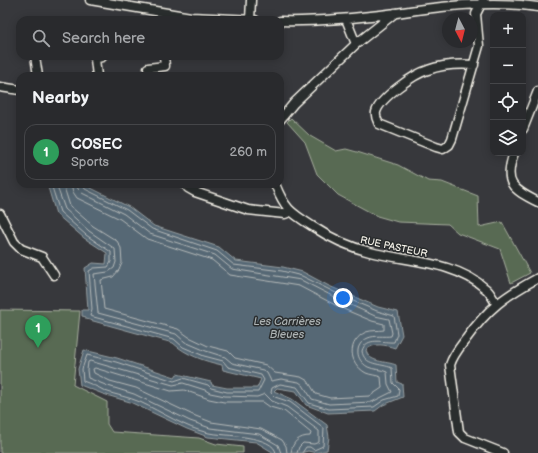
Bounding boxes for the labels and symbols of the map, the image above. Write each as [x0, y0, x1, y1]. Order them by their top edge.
north arrow [442, 12, 478, 48]
street label: RUE PASTEUR [359, 234, 428, 260]
your location [333, 288, 353, 308]
pin: 1 [25, 315, 51, 348]
water label: Les Carrières Bleues [253, 315, 321, 341]

